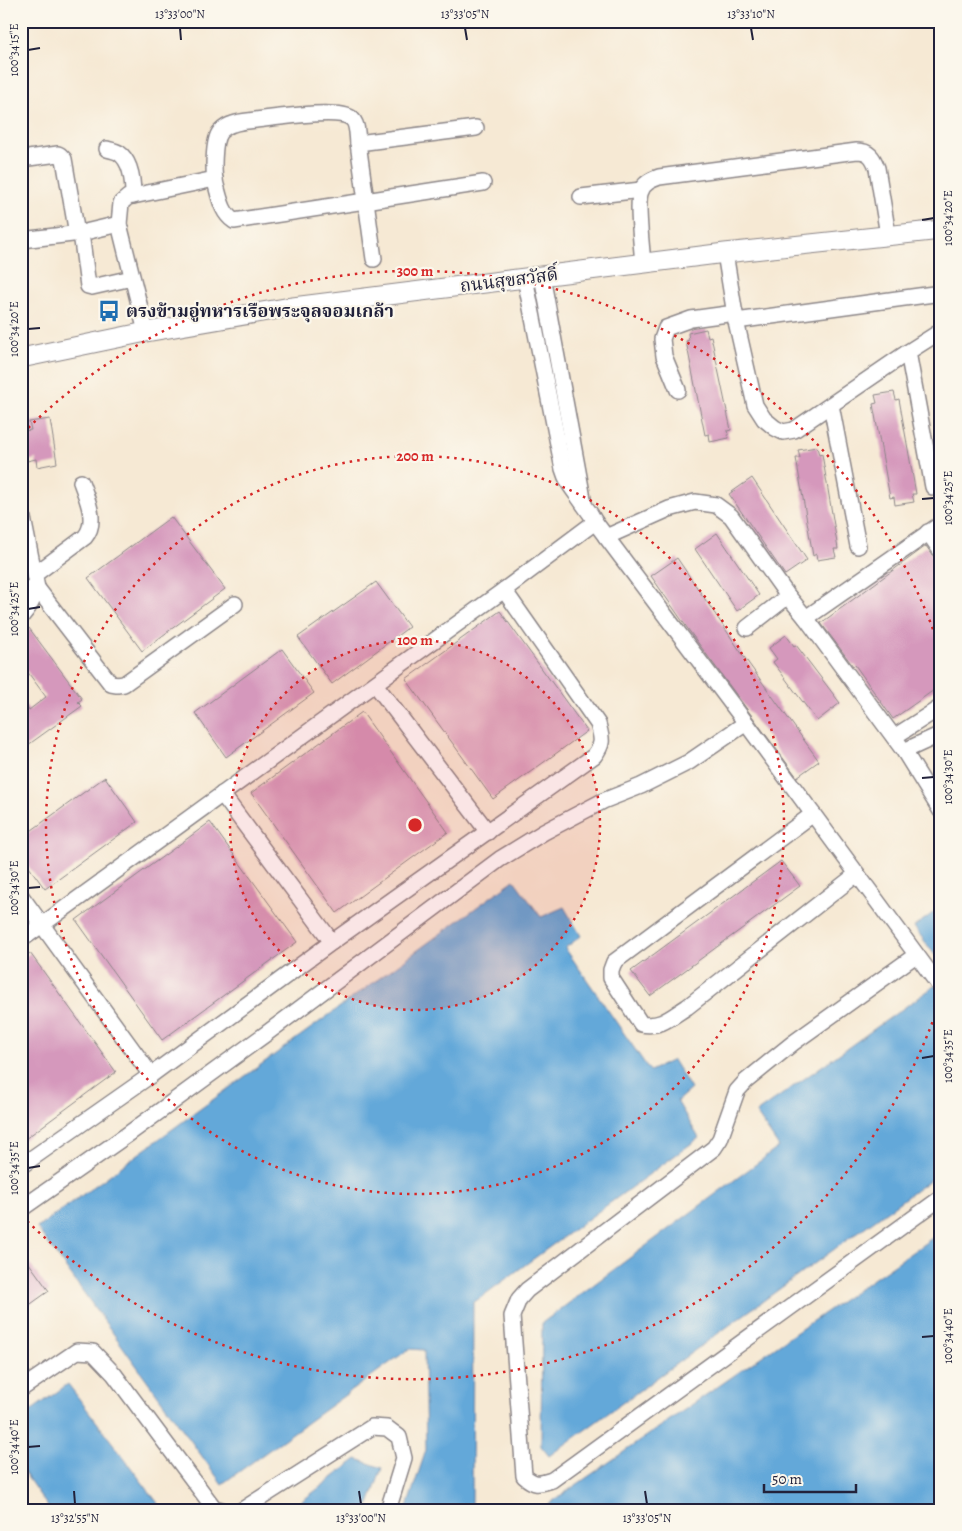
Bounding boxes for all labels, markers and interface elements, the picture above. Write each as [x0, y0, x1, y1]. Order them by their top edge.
text: 13°33'00"N [155, 6, 205, 22]
text: 13°33'05"N [441, 6, 490, 22]
text: 13°33'10"N [727, 6, 775, 22]
text: 100°34'15"E [6, 24, 22, 77]
text: 100°34'20"E [940, 190, 956, 246]
street label: ถนนสุขสวัสดิ์ [458, 260, 561, 298]
text: 300 m [397, 261, 434, 281]
bus stop icon: ตรงข้ามอู่ทหารเรือพระจุลจอมเกล้า [96, 298, 122, 324]
place label: ตรงข้ามอู่ทหารเรือพระจุลจอมเกล้า [126, 299, 394, 323]
text: 100°34'20"E [6, 301, 22, 357]
text: 200 m [396, 446, 434, 466]
text: 100°34'25"E [940, 471, 956, 525]
text: 100°34'25"E [6, 582, 22, 636]
text: 100 m [397, 630, 433, 650]
text: 100°34'30"E [940, 749, 956, 805]
centre of rings [406, 816, 424, 834]
text: 100°34'30"E [6, 860, 22, 916]
text: 100°34'35"E [940, 1029, 956, 1083]
text: 100°34'35"E [6, 1141, 22, 1195]
text: 100°34'40"E [940, 1308, 956, 1364]
text: 100°34'40"E [6, 1419, 22, 1475]
scale bar [764, 1461, 857, 1493]
text: 50 m [772, 1469, 802, 1489]
text: 13°32'55"N [51, 1510, 99, 1526]
text: 13°33'00"N [336, 1510, 386, 1526]
text: 13°33'05"N [623, 1510, 672, 1526]

